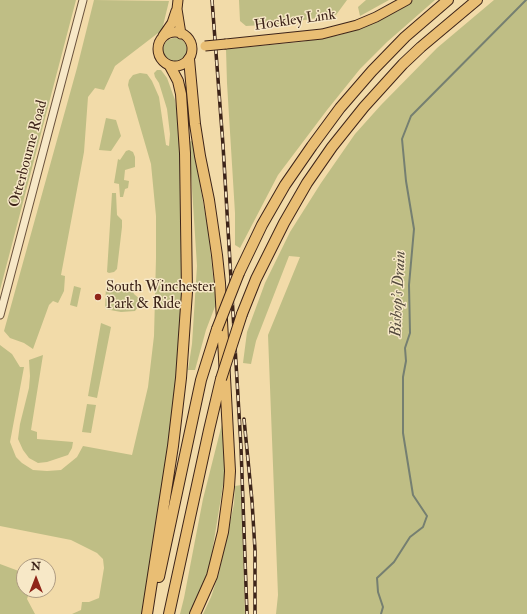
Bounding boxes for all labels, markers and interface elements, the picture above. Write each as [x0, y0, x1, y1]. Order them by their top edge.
street label: Hockley Link [253, 6, 337, 36]
street label: Otterbourne Road [6, 98, 52, 210]
water label: Bishop's Drain [387, 250, 411, 338]
place label: South Winchester Park & Ride [106, 279, 214, 314]
marker: South Winchester Park & Ride [93, 292, 103, 302]
north arrow [16, 558, 56, 598]
text: N [31, 560, 41, 573]

